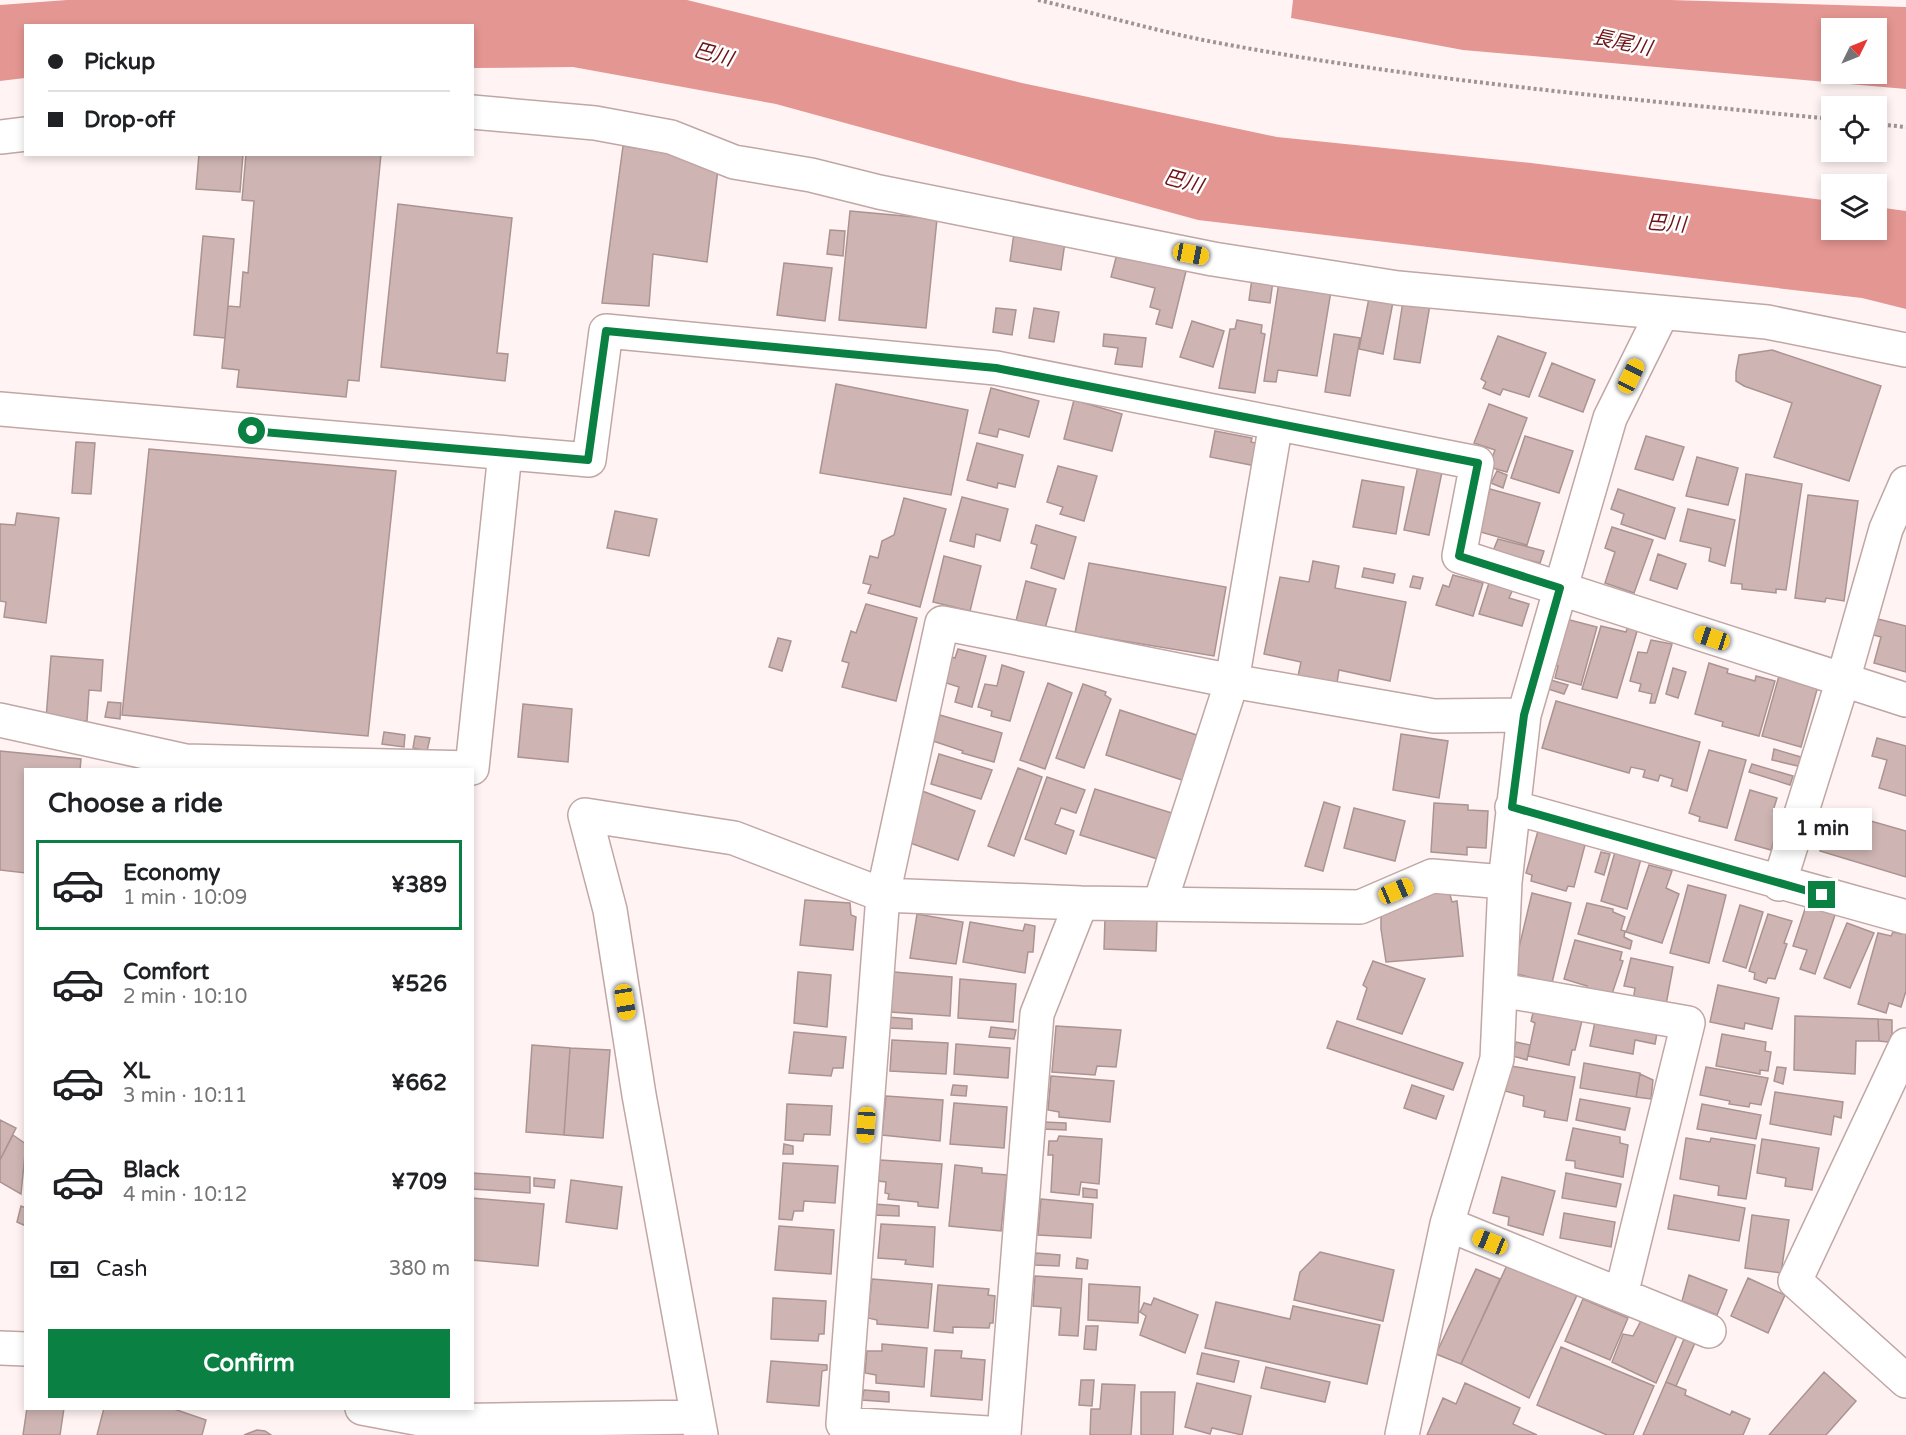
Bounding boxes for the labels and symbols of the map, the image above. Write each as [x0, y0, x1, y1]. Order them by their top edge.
north arrow [1821, 18, 1887, 84]
water label: 長尾川 [1590, 25, 1656, 61]
water label: 巴川 [691, 38, 737, 72]
water label: 巴川 [1161, 165, 1207, 199]
water label: 巴川 [1645, 211, 1689, 238]
car [1172, 242, 1210, 266]
car [1615, 356, 1647, 396]
route start [238, 417, 265, 444]
car [1692, 624, 1732, 652]
callout: 1 min [1772, 808, 1872, 850]
car [1376, 876, 1416, 906]
route end [1808, 881, 1835, 908]
car [613, 983, 637, 1021]
car [856, 1106, 876, 1144]
car [1470, 1227, 1510, 1257]

